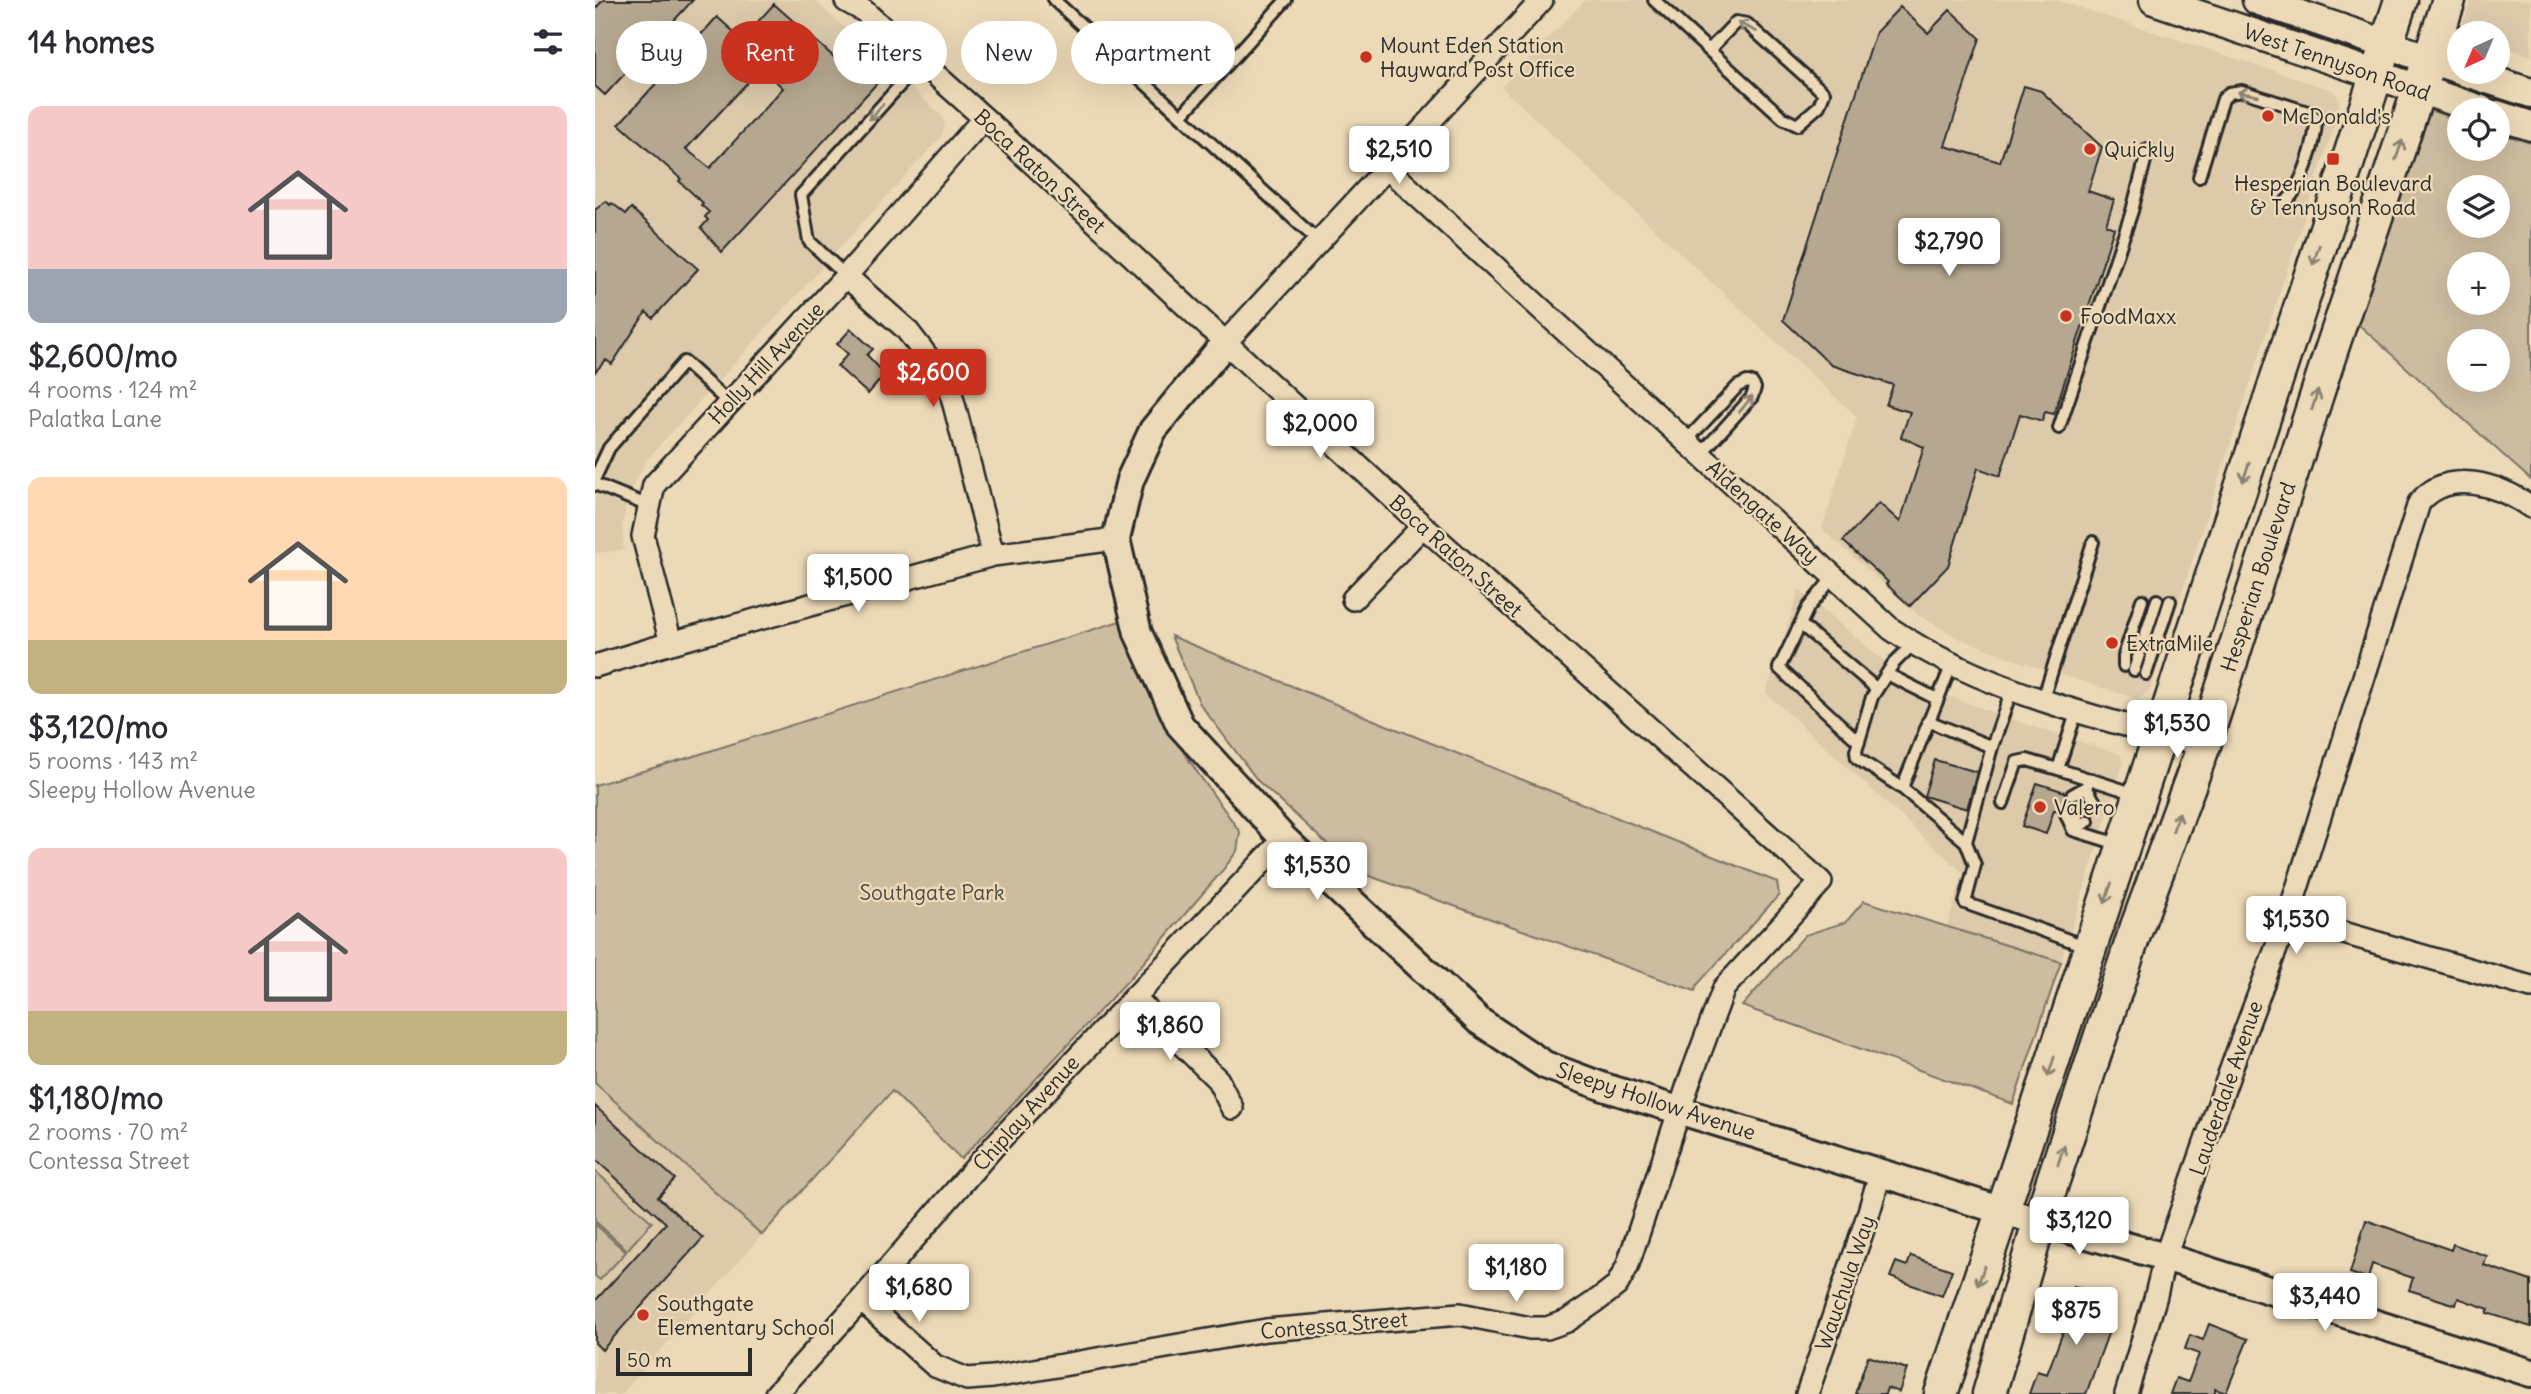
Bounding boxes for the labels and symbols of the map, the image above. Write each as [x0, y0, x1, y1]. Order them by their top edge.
street label: West Tennyson Road [2240, 17, 2434, 107]
one-way arrow [1737, 20, 1758, 33]
north arrow [2447, 21, 2509, 84]
place label: Mount Eden Station Hayward Post Office [1380, 32, 1575, 83]
marker: Mount Eden Station Hayward Post Office [1358, 49, 1374, 65]
one-way arrow [2237, 87, 2260, 100]
one-way arrow [867, 103, 884, 120]
street label: Boca Raton Street [968, 103, 1112, 239]
place label: McDonald's [2282, 103, 2391, 130]
marker: McDonald's [2260, 108, 2276, 124]
pin: $2,510 [1342, 127, 1456, 186]
place label: Quickly [2104, 136, 2175, 163]
one-way arrow [2393, 139, 2406, 161]
marker: Quickly [2082, 141, 2098, 157]
marker: Hesperian Boulevard & Tennyson Road [2325, 151, 2341, 167]
place label: Hesperian Boulevard & Tennyson Road [2234, 170, 2432, 221]
pin: $2,790 [1892, 218, 2006, 278]
one-way arrow [2309, 244, 2321, 266]
street label: Holly Hill Avenue [702, 296, 830, 430]
place label: FoodMaxx [2080, 303, 2176, 330]
marker: FoodMaxx [2058, 308, 2074, 324]
pin: $2,600 [876, 350, 990, 409]
one-way arrow [2309, 390, 2322, 412]
one-way arrow [1738, 395, 1753, 413]
pin: $2,000 [1263, 400, 1377, 460]
street label: Aldengate Way [1701, 454, 1825, 570]
one-way arrow [2239, 460, 2251, 482]
street label: Hesperian Boulevard [2215, 479, 2301, 675]
street label: Boca Raton Street [1384, 489, 1528, 623]
pin: $1,500 [801, 554, 915, 614]
place label: ExtraMile [2126, 630, 2213, 657]
marker: ExtraMile [2104, 635, 2120, 651]
pin: $1,530 [2120, 700, 2234, 760]
place label: Valero [2054, 794, 2114, 821]
marker: Valero [2032, 799, 2048, 815]
one-way arrow [2171, 812, 2183, 834]
pin: $1,530 [1260, 842, 1374, 902]
park label: Southgate Park [859, 879, 1005, 906]
one-way arrow [2101, 881, 2113, 903]
pin: $1,530 [2239, 897, 2353, 956]
street label: Lauderdale Avenue [2183, 997, 2269, 1179]
pin: $1,860 [1113, 1002, 1227, 1062]
street label: Chiplay Avenue [967, 1050, 1085, 1176]
one-way arrow [2044, 1055, 2057, 1077]
street label: Sleepy Hollow Avenue [1553, 1056, 1759, 1146]
one-way arrow [2056, 1145, 2068, 1167]
pin: $3,120 [2022, 1198, 2136, 1257]
street label: Wauchula Way [1809, 1212, 1881, 1354]
pin: $1,180 [1459, 1244, 1573, 1304]
pin: $1,680 [862, 1264, 976, 1324]
one-way arrow [1974, 1264, 1986, 1286]
pin: $3,440 [2268, 1274, 2382, 1333]
pin: $875 [2035, 1288, 2117, 1347]
place label: Southgate Elementary School [657, 1290, 834, 1341]
street label: Contessa Street [1259, 1305, 1409, 1345]
marker: Southgate Elementary School [635, 1307, 651, 1323]
scale bar [616, 1345, 753, 1377]

